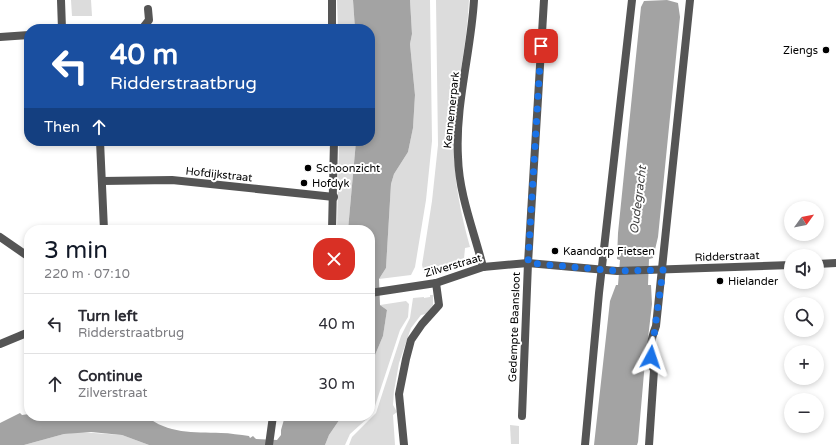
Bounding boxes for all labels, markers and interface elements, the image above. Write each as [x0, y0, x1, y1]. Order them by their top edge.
pin [524, 29, 558, 63]
icon: arrive [530, 35, 552, 57]
text: 40 m [110, 38, 178, 72]
icon: left [44, 40, 96, 92]
place label: Ziengs [783, 44, 818, 57]
marker: Ziengs [821, 45, 831, 55]
street label: Kennemerpark [441, 71, 462, 149]
text: Ridderstraatbrug [110, 72, 257, 94]
icon: ahead [88, 116, 110, 138]
text: Then [44, 118, 80, 136]
place label: Schoonzicht [316, 162, 380, 175]
marker: Schoonzicht [303, 163, 313, 173]
water label: Oudegracht [627, 164, 649, 235]
street label: Hofdijkstraat [185, 165, 253, 184]
place label: Hofdyk [312, 177, 350, 190]
marker: Hofdyk [299, 178, 309, 188]
north arrow [784, 201, 824, 241]
map controls [784, 201, 824, 433]
text: 3 min [44, 236, 108, 265]
button: close [313, 238, 355, 280]
place label: Kaandorp Fietsen [563, 245, 655, 258]
marker: Kaandorp Fietsen [550, 246, 560, 256]
street label: Ridderstraat [694, 249, 760, 264]
button: sound [784, 249, 824, 289]
street label: Zilverstraat [423, 251, 483, 280]
text: 220 m · 07:10 [44, 266, 130, 282]
street label: Gedempte Baansloot [506, 272, 523, 382]
place label: Hielander [728, 275, 779, 288]
marker: Hielander [715, 276, 725, 286]
button: search [784, 297, 824, 337]
text: Turn left [78, 307, 138, 325]
icon: left [44, 313, 66, 335]
text: 40 m [318, 315, 355, 333]
text: Ridderstraatbrug [78, 325, 184, 341]
position arrow [630, 336, 672, 378]
button: + [784, 345, 824, 385]
text: Continue [78, 367, 142, 385]
icon: ahead [44, 373, 66, 395]
text: 30 m [318, 375, 355, 393]
text: Zilverstraat [78, 385, 147, 401]
button: − [784, 393, 824, 433]

